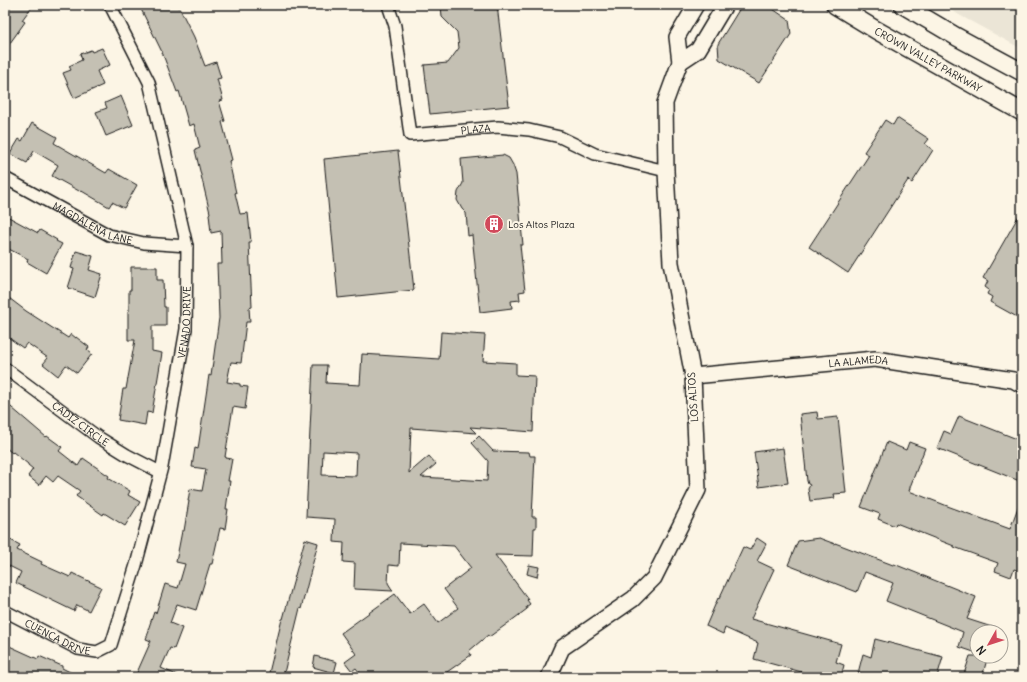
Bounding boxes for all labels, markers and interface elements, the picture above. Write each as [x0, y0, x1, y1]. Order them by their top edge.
street label: CROWN VALLEY PARKWAY [872, 24, 985, 95]
street label: PLAZA [460, 121, 492, 137]
street label: MAGDALENA LANE [51, 199, 134, 247]
building icon: Los Altos Plaza [483, 213, 505, 235]
place label: Los Altos Plaza [508, 218, 575, 231]
street label: VENADO DRIVE [174, 286, 193, 359]
street label: LA ALAMEDA [828, 353, 890, 370]
street label: LOS ALTOS [685, 371, 701, 422]
street label: CADIZ CIRCLE [49, 399, 112, 449]
street label: CUENCA DRIVE [23, 616, 91, 657]
north arrow [969, 624, 1009, 664]
text: N [973, 643, 989, 658]

